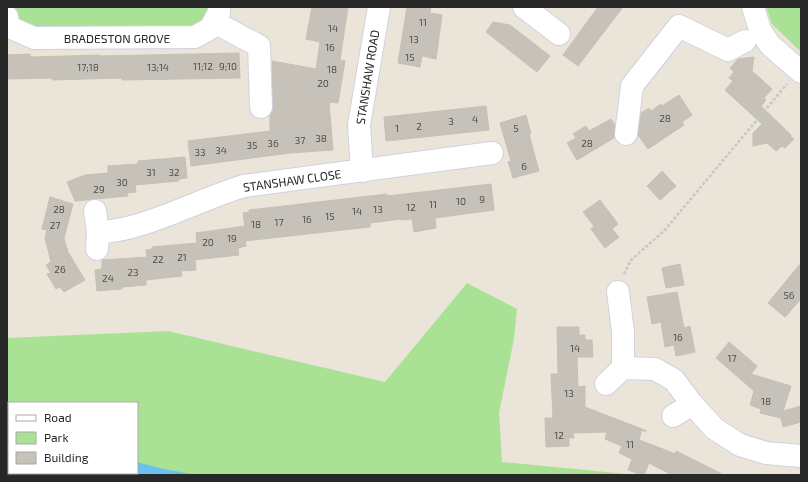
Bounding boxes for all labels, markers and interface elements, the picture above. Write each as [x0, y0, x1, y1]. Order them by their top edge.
house number: 11 [419, 16, 427, 28]
house number: 14 [328, 22, 338, 34]
street label: STANSHAW ROAD [353, 29, 381, 125]
street label: BRADESTON GROVE [64, 31, 171, 45]
house number: 13 [409, 33, 419, 45]
house number: 16 [325, 41, 335, 53]
house number: 15 [405, 51, 415, 63]
house number: 11;12 [193, 60, 213, 72]
house number: 9;10 [219, 60, 237, 72]
house number: 17;18 [77, 61, 99, 73]
house number: 13;14 [147, 61, 169, 73]
house number: 18 [327, 63, 337, 75]
house number: 20 [317, 77, 329, 89]
house number: 28 [659, 112, 671, 124]
house number: 4 [472, 113, 478, 125]
house number: 3 [448, 115, 454, 127]
house number: 2 [416, 120, 422, 132]
house number: 1 [395, 122, 399, 134]
house number: 5 [513, 122, 519, 134]
house number: 38 [315, 132, 327, 144]
house number: 37 [295, 134, 305, 146]
house number: 36 [267, 137, 279, 149]
house number: 28 [581, 137, 593, 149]
house number: 35 [247, 139, 257, 151]
house number: 34 [215, 144, 227, 156]
house number: 33 [194, 146, 206, 158]
house number: 6 [521, 160, 527, 172]
house number: 31 [146, 166, 156, 178]
house number: 32 [168, 166, 180, 178]
street label: STANSHAW CLOSE [242, 166, 342, 194]
house number: 30 [116, 176, 128, 188]
house number: 29 [93, 183, 105, 195]
house number: 9 [479, 193, 485, 205]
house number: 10 [456, 195, 466, 207]
house number: 11 [429, 198, 437, 210]
house number: 12 [406, 201, 416, 213]
house number: 28 [53, 203, 65, 215]
house number: 13 [373, 203, 383, 215]
house number: 14 [352, 205, 362, 217]
house number: 15 [325, 210, 335, 222]
house number: 16 [302, 213, 312, 225]
house number: 17 [274, 216, 284, 228]
house number: 18 [251, 218, 261, 230]
house number: 27 [50, 219, 60, 231]
house number: 19 [227, 232, 237, 244]
house number: 20 [202, 236, 214, 248]
house number: 21 [177, 251, 187, 263]
house number: 22 [152, 253, 164, 265]
house number: 26 [54, 263, 66, 275]
house number: 23 [127, 266, 139, 278]
house number: 24 [102, 272, 114, 284]
house number: 56 [783, 289, 795, 301]
house number: 16 [673, 331, 683, 343]
house number: 14 [570, 342, 580, 354]
house number: 17 [727, 352, 737, 364]
house number: 13 [564, 387, 574, 399]
house number: 18 [761, 395, 771, 407]
legend [8, 402, 138, 474]
text: Road [44, 410, 72, 424]
house number: 12 [554, 429, 564, 441]
text: Park [44, 430, 69, 444]
house number: 11 [626, 438, 634, 450]
text: Building [44, 450, 89, 464]

